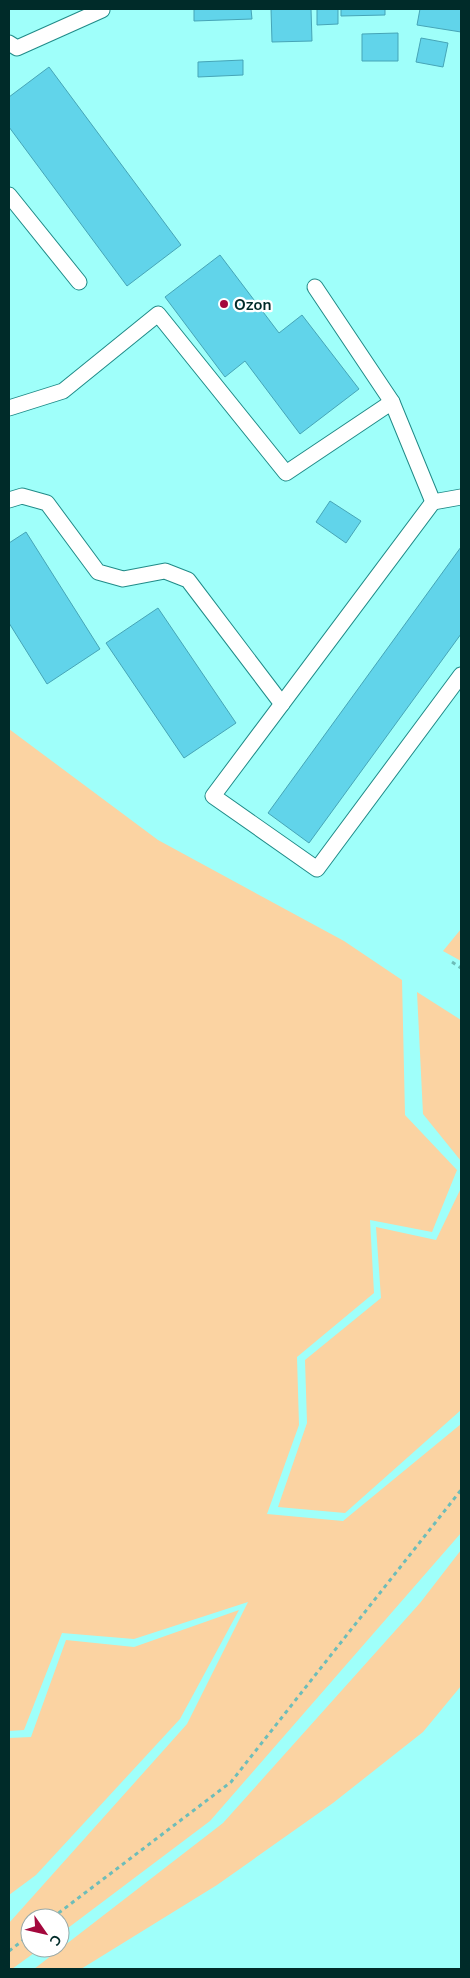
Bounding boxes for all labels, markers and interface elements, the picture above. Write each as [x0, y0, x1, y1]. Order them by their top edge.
place label: Ozon [234, 295, 271, 314]
marker: Ozon [218, 298, 230, 310]
north arrow [20, 1908, 70, 1958]
text: С [46, 1931, 66, 1949]

